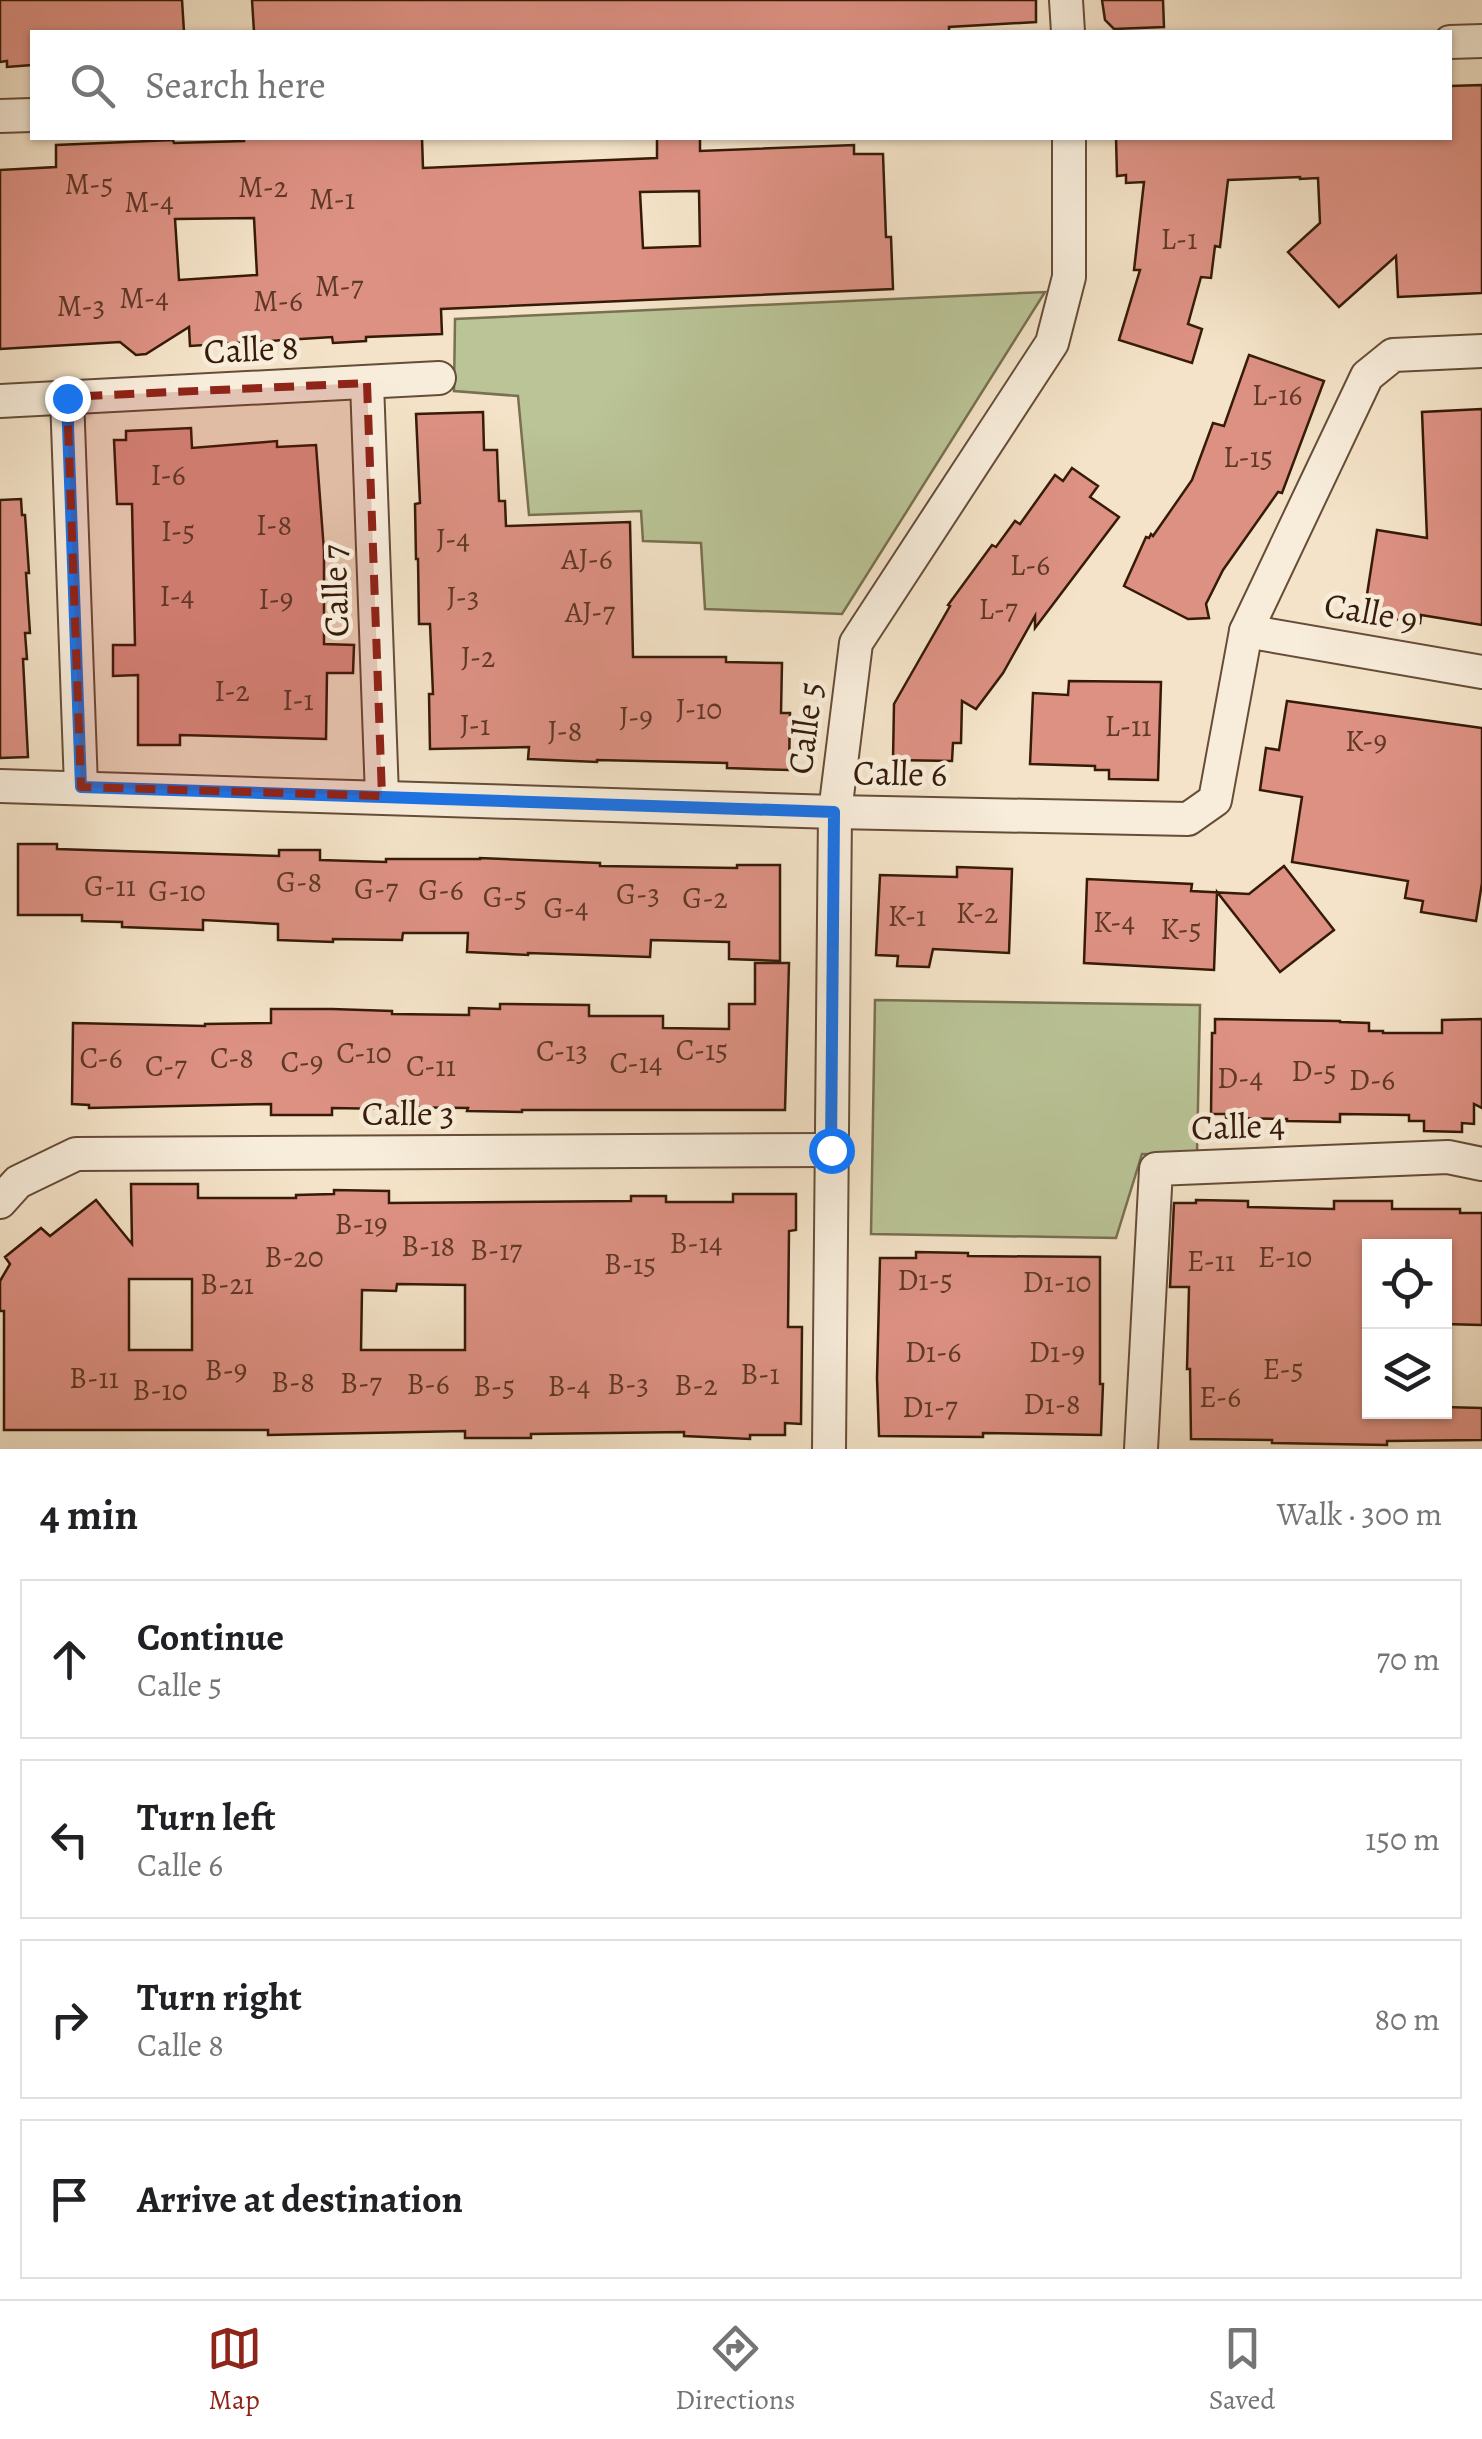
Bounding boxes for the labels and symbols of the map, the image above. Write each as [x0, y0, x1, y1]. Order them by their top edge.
house number: M-5 [65, 164, 113, 204]
house number: M-2 [238, 167, 288, 207]
house number: M-1 [309, 179, 355, 219]
house number: M-4 [124, 182, 174, 222]
house number: L-1 [1161, 219, 1197, 259]
house number: M-7 [315, 266, 364, 306]
house number: M-4 [119, 278, 169, 318]
house number: M-6 [253, 281, 303, 321]
house number: M-3 [57, 286, 105, 326]
street label: Calle 8 [202, 323, 300, 375]
house number: L-16 [1252, 375, 1302, 415]
route end [45, 376, 91, 422]
house number: L-15 [1223, 437, 1273, 477]
house number: I-6 [150, 455, 186, 495]
house number: I-8 [256, 505, 292, 545]
house number: I-5 [161, 511, 195, 551]
house number: J-4 [436, 519, 470, 559]
house number: AJ-6 [560, 539, 613, 579]
street label: Calle 7 [309, 544, 361, 638]
house number: L-6 [1010, 545, 1050, 585]
house number: I-4 [160, 576, 194, 616]
house number: J-3 [447, 577, 479, 617]
house number: I-9 [259, 579, 293, 619]
street label: Calle 9 [1321, 580, 1421, 644]
house number: L-7 [978, 589, 1018, 629]
house number: AJ-7 [564, 592, 615, 632]
house number: J-2 [461, 637, 495, 677]
house number: I-2 [214, 671, 250, 711]
street label: Calle 5 [776, 679, 834, 777]
house number: I-1 [282, 680, 314, 720]
house number: J-10 [676, 689, 722, 729]
house number: J-9 [619, 697, 653, 737]
house number: J-1 [460, 705, 490, 745]
house number: L-11 [1104, 706, 1152, 746]
house number: J-8 [548, 711, 582, 751]
house number: K-9 [1345, 721, 1387, 761]
street label: Calle 6 [853, 748, 947, 798]
house number: G-8 [276, 862, 322, 902]
house number: G-11 [84, 866, 136, 906]
house number: G-7 [354, 869, 398, 909]
house number: G-6 [418, 870, 464, 910]
house number: G-10 [148, 871, 206, 911]
house number: G-3 [616, 874, 660, 914]
house number: G-5 [483, 877, 527, 917]
house number: G-2 [682, 878, 728, 918]
house number: G-4 [544, 888, 589, 928]
house number: K-2 [956, 893, 998, 933]
house number: K-1 [888, 896, 926, 936]
house number: K-4 [1093, 902, 1135, 942]
house number: K-5 [1160, 909, 1202, 949]
house number: C-15 [676, 1030, 728, 1070]
house number: C-13 [536, 1031, 588, 1071]
house number: C-10 [336, 1033, 392, 1073]
house number: C-6 [79, 1038, 123, 1078]
house number: C-8 [210, 1038, 254, 1078]
house number: C-9 [281, 1042, 323, 1082]
house number: C-14 [609, 1043, 663, 1083]
house number: C-7 [145, 1046, 187, 1086]
house number: C-11 [406, 1046, 456, 1086]
house number: D-5 [1291, 1051, 1337, 1091]
house number: D-4 [1217, 1058, 1263, 1098]
house number: D-6 [1349, 1060, 1395, 1100]
street label: Calle 3 [362, 1089, 454, 1137]
street label: Calle 4 [1190, 1100, 1286, 1152]
route start [809, 1128, 855, 1174]
house number: B-19 [334, 1204, 388, 1244]
house number: B-14 [669, 1223, 723, 1263]
house number: B-18 [401, 1226, 455, 1266]
house number: B-17 [470, 1230, 522, 1270]
house number: B-20 [264, 1237, 324, 1277]
house number: E-10 [1258, 1237, 1312, 1277]
house number: E-11 [1187, 1241, 1235, 1281]
house number: B-15 [604, 1244, 656, 1284]
house number: D1-5 [897, 1260, 953, 1300]
house number: D1-10 [1023, 1262, 1092, 1302]
house number: B-21 [200, 1264, 254, 1304]
house number: D1-6 [905, 1332, 961, 1372]
house number: D1-9 [1029, 1332, 1085, 1372]
house number: E-5 [1262, 1349, 1304, 1389]
house number: B-9 [205, 1350, 247, 1390]
house number: B-1 [740, 1354, 780, 1394]
house number: B-11 [69, 1358, 119, 1398]
house number: B-8 [271, 1362, 315, 1402]
house number: B-7 [340, 1363, 382, 1403]
house number: B-6 [406, 1364, 450, 1404]
house number: B-3 [607, 1364, 649, 1404]
house number: B-2 [674, 1365, 718, 1405]
house number: B-5 [473, 1366, 515, 1406]
house number: B-4 [548, 1366, 590, 1406]
house number: B-10 [132, 1370, 188, 1410]
house number: E-6 [1199, 1377, 1241, 1417]
house number: D1-8 [1023, 1384, 1081, 1424]
house number: D1-7 [902, 1387, 958, 1427]

